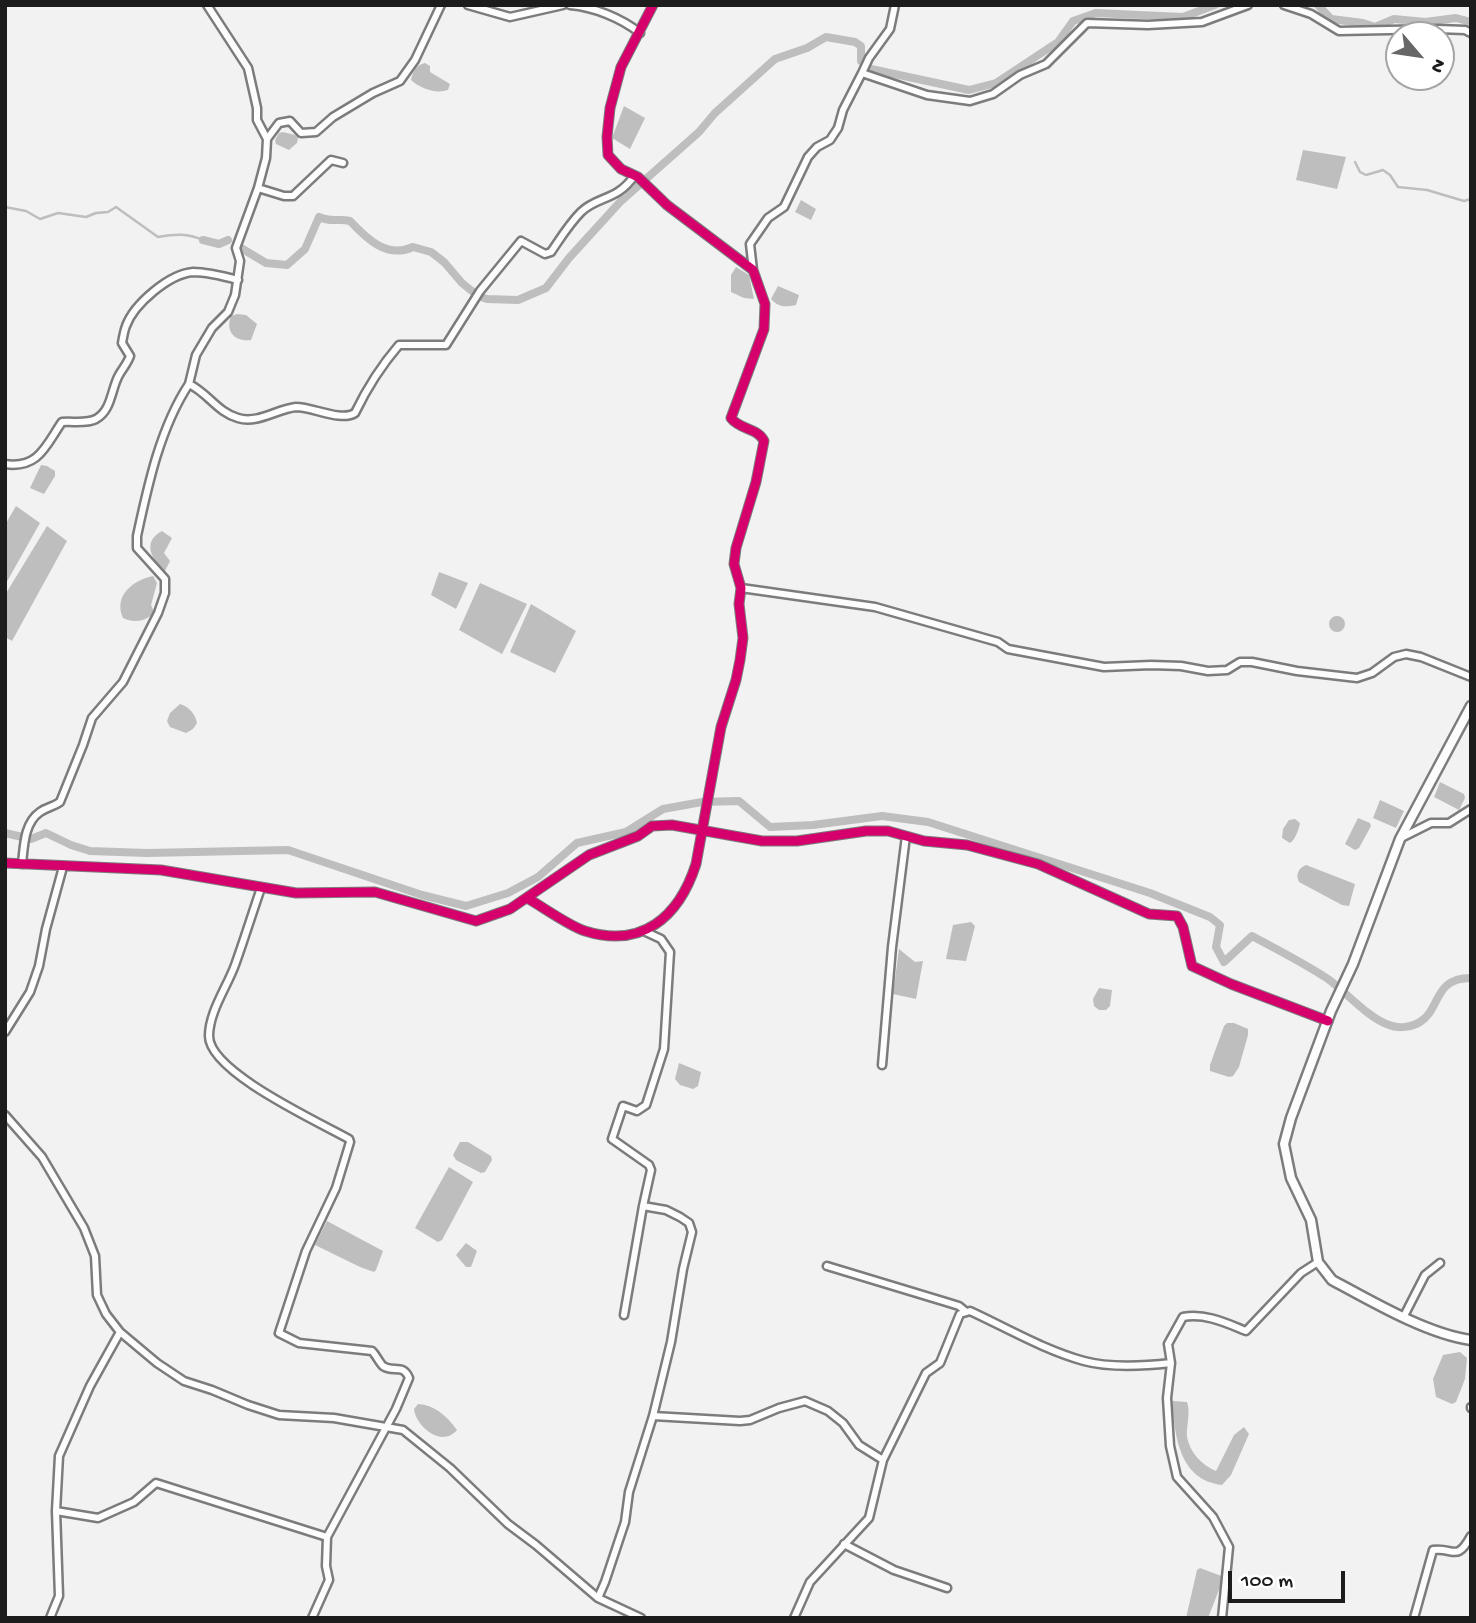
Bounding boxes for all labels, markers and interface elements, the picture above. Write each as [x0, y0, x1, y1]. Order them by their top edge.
north arrow [1385, 21, 1455, 91]
text: N [1424, 54, 1450, 76]
scale bar [1231, 1556, 1348, 1600]
text: 100 m [1241, 1570, 1293, 1595]

